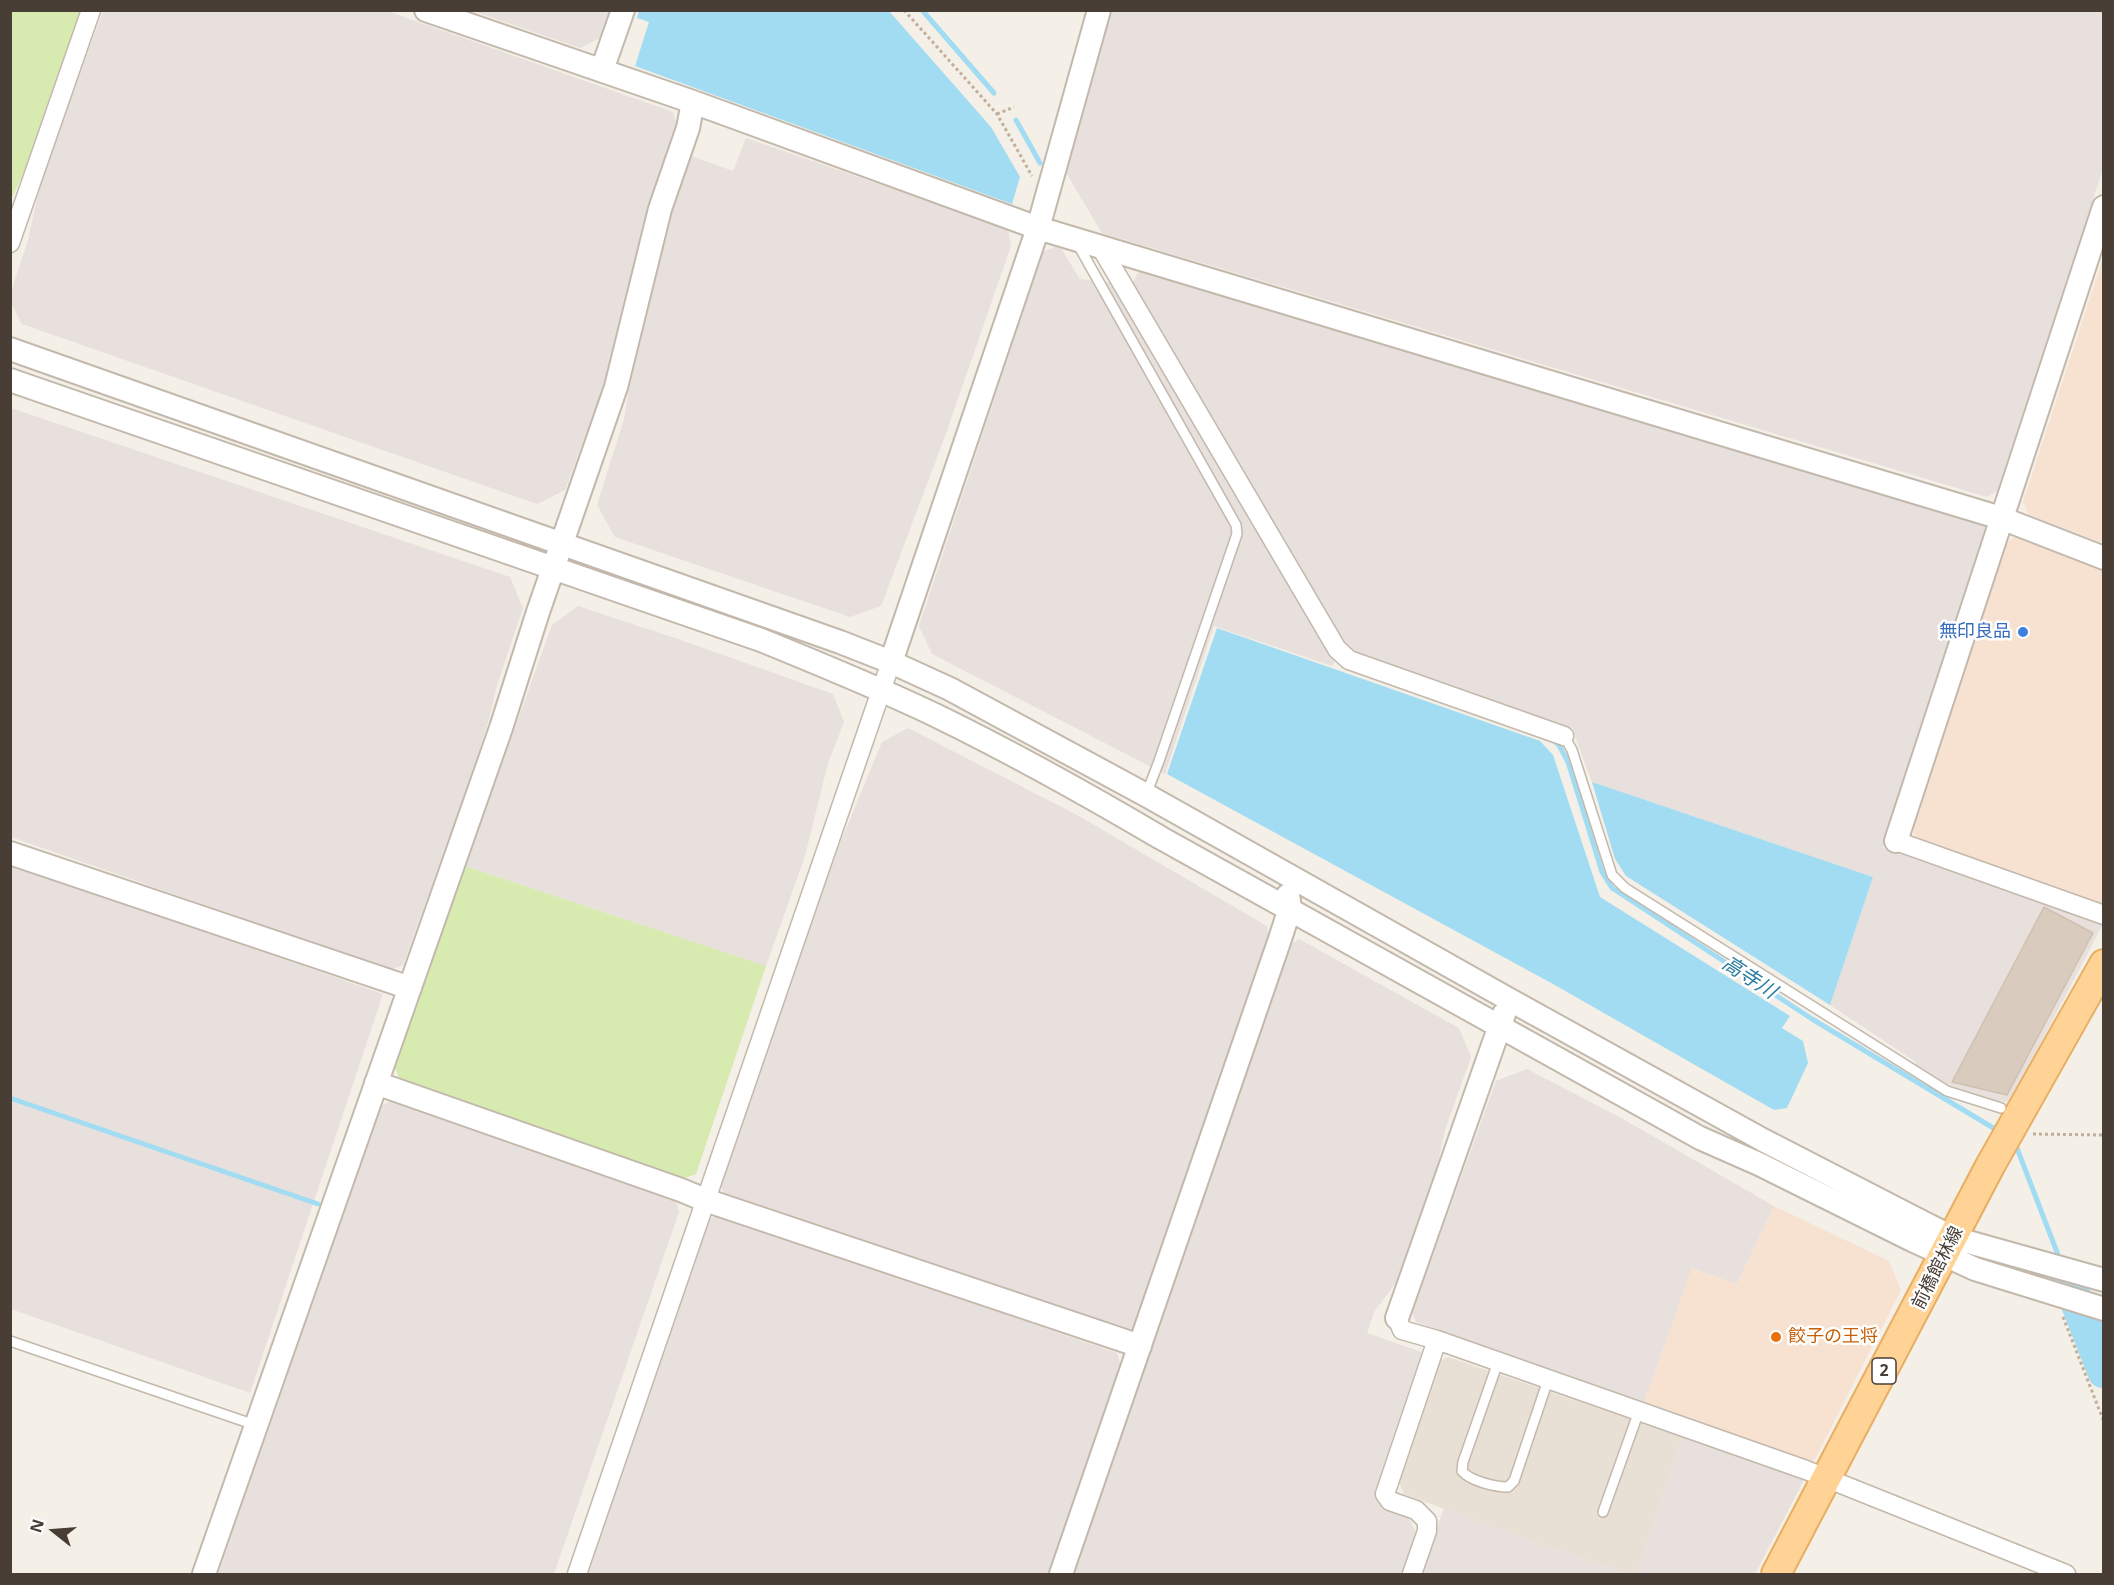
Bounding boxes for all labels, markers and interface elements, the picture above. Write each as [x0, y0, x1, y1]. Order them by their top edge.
place label: 無印良品 [1939, 621, 2011, 643]
marker: 無印良品 [2016, 625, 2030, 639]
water label: 高寺川 [1717, 952, 1781, 1004]
street label: 前橋館林線 [1908, 1223, 1968, 1313]
place label: 餃子の王将 [1788, 1326, 1878, 1348]
marker: 餃子の王将 [1769, 1330, 1783, 1344]
road number: 2 [1872, 1358, 1896, 1384]
north arrow [24, 1501, 84, 1561]
text: N [24, 1516, 49, 1535]

